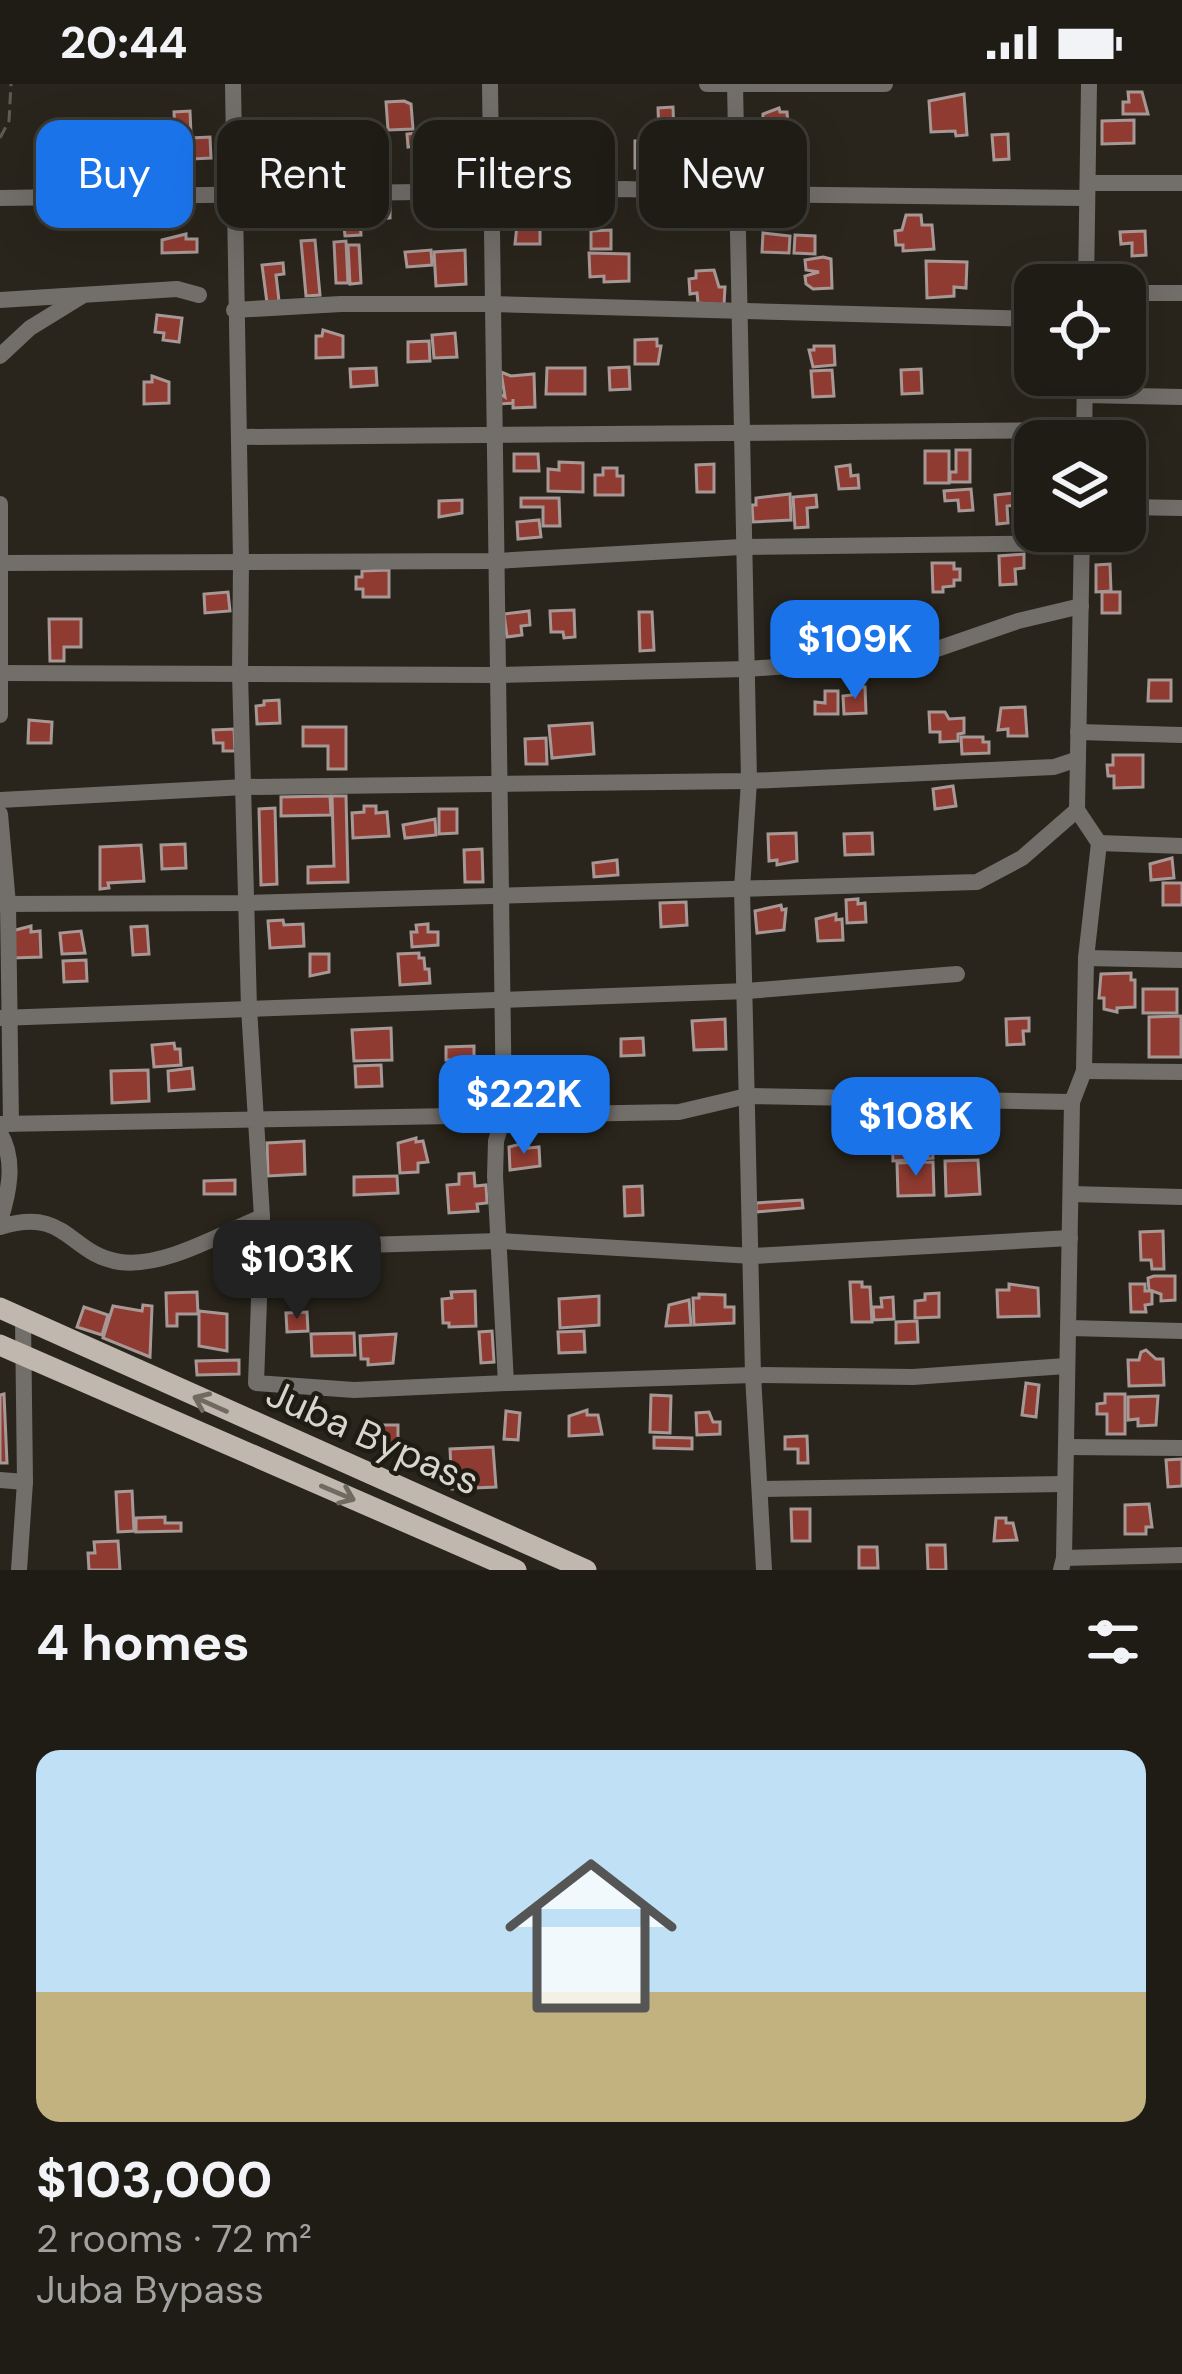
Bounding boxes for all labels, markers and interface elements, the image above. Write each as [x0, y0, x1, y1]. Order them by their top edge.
text: 20:44 [60, 13, 187, 72]
chip: Buy [36, 120, 193, 228]
chip: Rent [217, 120, 389, 228]
chip: Filters [413, 120, 615, 228]
chip: New [639, 120, 807, 228]
map controls [1014, 264, 1146, 552]
button: locate [1014, 264, 1146, 396]
button: layers [1014, 420, 1146, 552]
pin: $109K [771, 600, 939, 702]
text: $109K [797, 613, 913, 664]
pin: $222K [440, 1055, 608, 1157]
text: $222K [466, 1068, 582, 1119]
pin: $108K [832, 1077, 1000, 1179]
text: $108K [858, 1090, 974, 1141]
pin: $103K [213, 1220, 381, 1322]
text: $103K [240, 1233, 354, 1284]
street label: Juba Bypass [259, 1367, 487, 1507]
one-way arrow [193, 1391, 229, 1413]
one-way arrow [319, 1484, 356, 1505]
text: 4 homes [36, 1609, 250, 1676]
icon: filters [1080, 1609, 1146, 1675]
icon: home [483, 1828, 699, 2044]
text: $103,000 [36, 2146, 272, 2213]
text: 2 rooms · 72 m² [36, 2213, 312, 2264]
text: Juba Bypass [36, 2264, 264, 2315]

